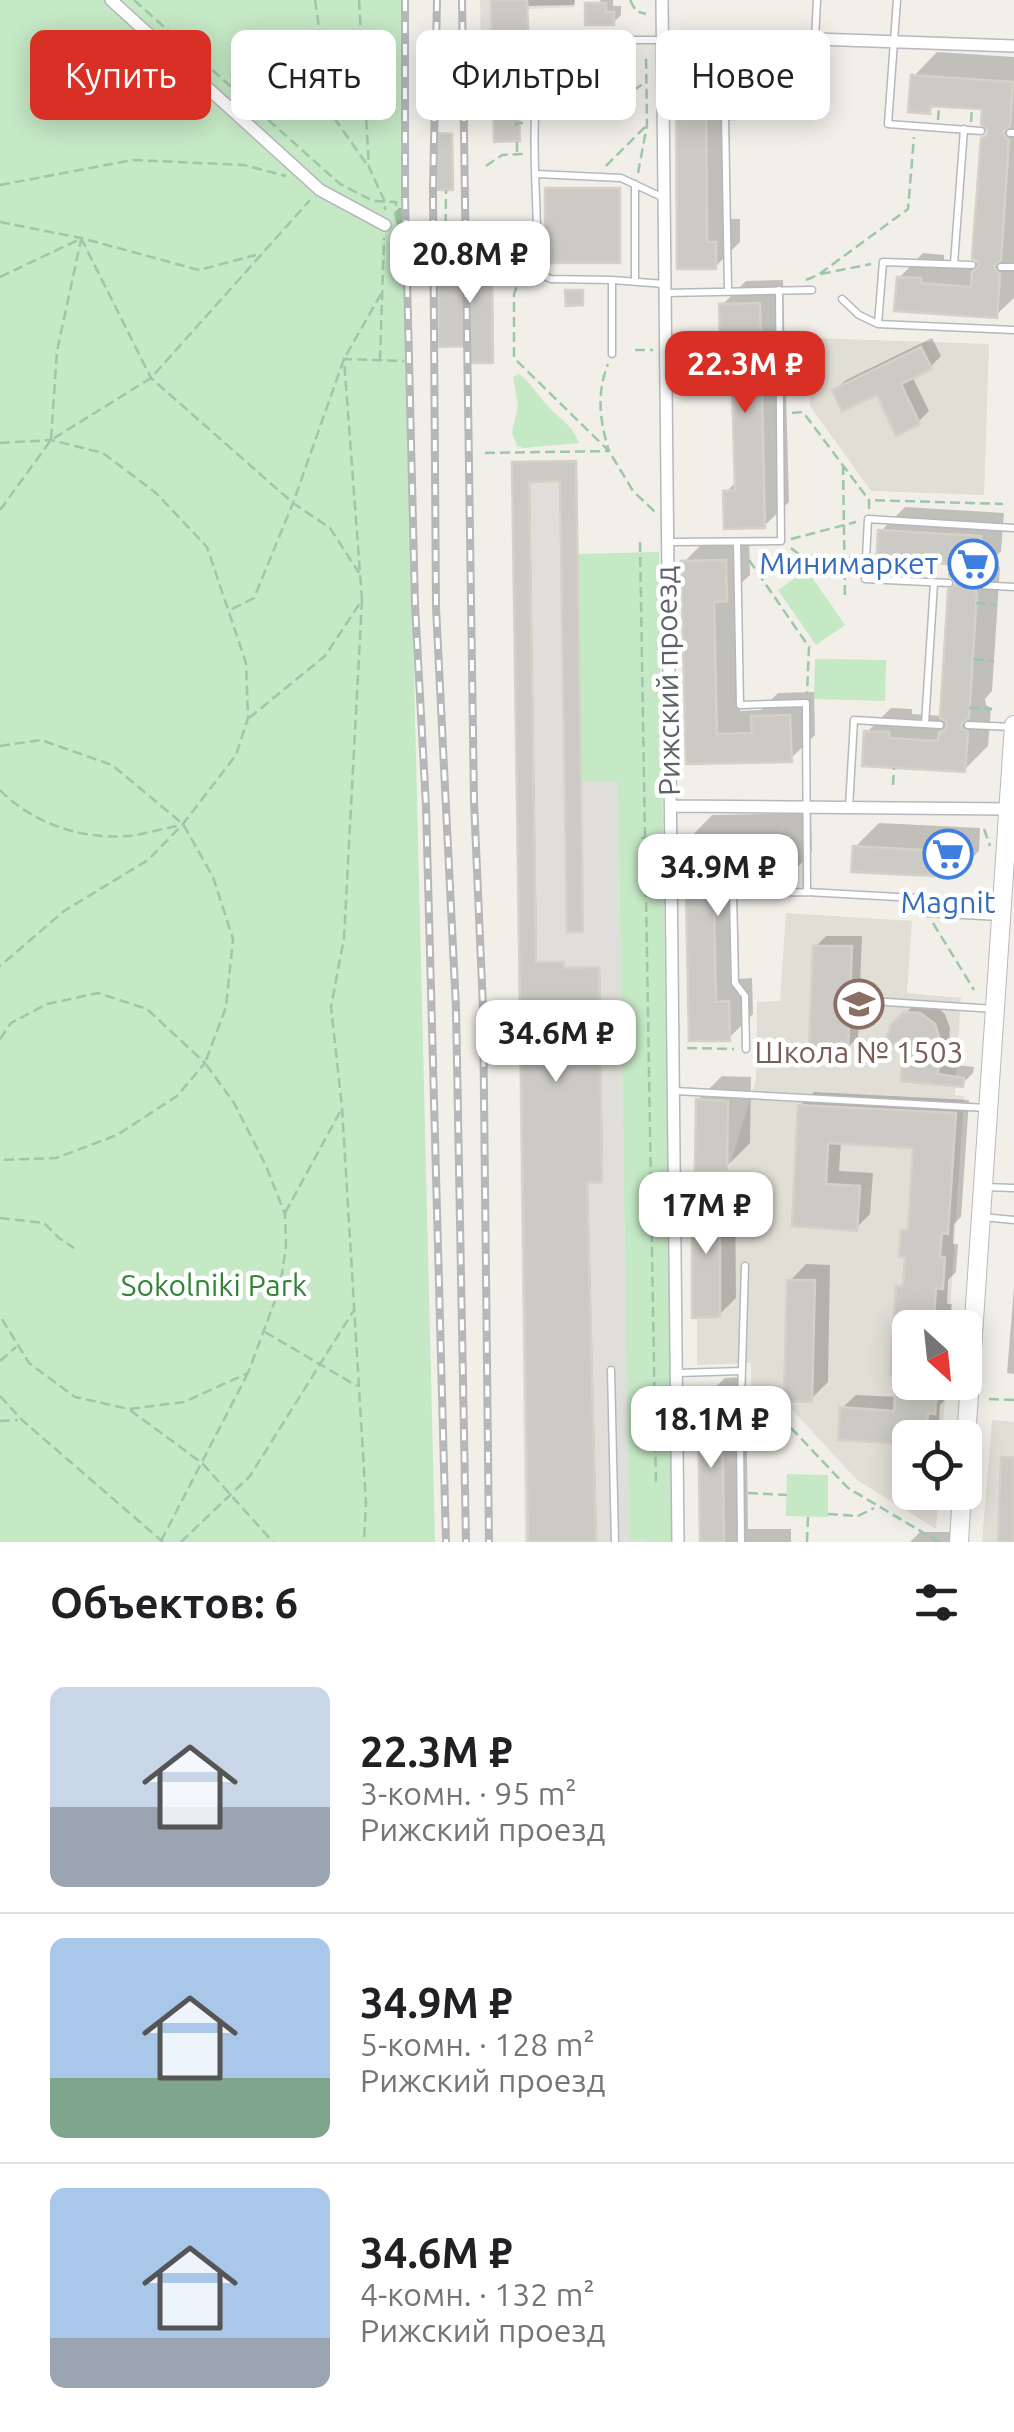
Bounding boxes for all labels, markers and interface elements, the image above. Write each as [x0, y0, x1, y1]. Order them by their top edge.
chip: Купить [30, 30, 211, 120]
chip: Снять [231, 30, 396, 120]
chip: Фильтры [416, 30, 636, 120]
chip: Новое [656, 30, 830, 120]
pin: 20.8M ₽ [378, 221, 562, 306]
text: 20.8M ₽ [412, 235, 528, 271]
pin: 22.3M ₽ [653, 331, 837, 416]
text: 22.3M ₽ [687, 345, 803, 381]
supermarket icon: Минимаркет [947, 538, 999, 590]
place label: Минимаркет [759, 546, 938, 580]
street label: Рижский проезд [648, 566, 686, 796]
supermarket icon: Magnit [922, 828, 974, 880]
pin: 34.9M ₽ [626, 834, 810, 919]
text: 34.9M ₽ [660, 848, 776, 884]
place label: Magnit [901, 885, 996, 919]
school or university icon: Школа № 1503 [833, 978, 885, 1030]
pin: 34.6M ₽ [464, 1000, 648, 1085]
text: 34.6M ₽ [498, 1014, 614, 1050]
place label: Школа № 1503 [755, 1035, 963, 1069]
pin: 17M ₽ [636, 1172, 776, 1257]
text: 17M ₽ [661, 1186, 751, 1222]
park label: Sokolniki Park [121, 1268, 307, 1302]
north arrow [892, 1310, 982, 1400]
map controls [892, 1310, 982, 1510]
pin: 18.1M ₽ [619, 1386, 803, 1471]
text: 18.1M ₽ [653, 1400, 769, 1436]
button: locate [892, 1420, 982, 1510]
icon: filters [909, 1575, 964, 1630]
text: Объектов: 6 [50, 1579, 298, 1626]
icon: home [130, 1727, 250, 1847]
text: 22.3M ₽ [360, 1728, 512, 1775]
text: 3-комн. · 95 m² [360, 1775, 577, 1811]
text: Рижский проезд [360, 1811, 605, 1847]
icon: home [130, 1978, 250, 2098]
text: 34.9M ₽ [360, 1979, 512, 2026]
text: 5-комн. · 128 m² [360, 2026, 595, 2062]
text: Рижский проезд [360, 2062, 605, 2098]
icon: home [130, 2228, 250, 2348]
text: 34.6M ₽ [360, 2229, 512, 2276]
text: 4-комн. · 132 m² [360, 2276, 595, 2312]
text: Рижский проезд [360, 2312, 605, 2348]

